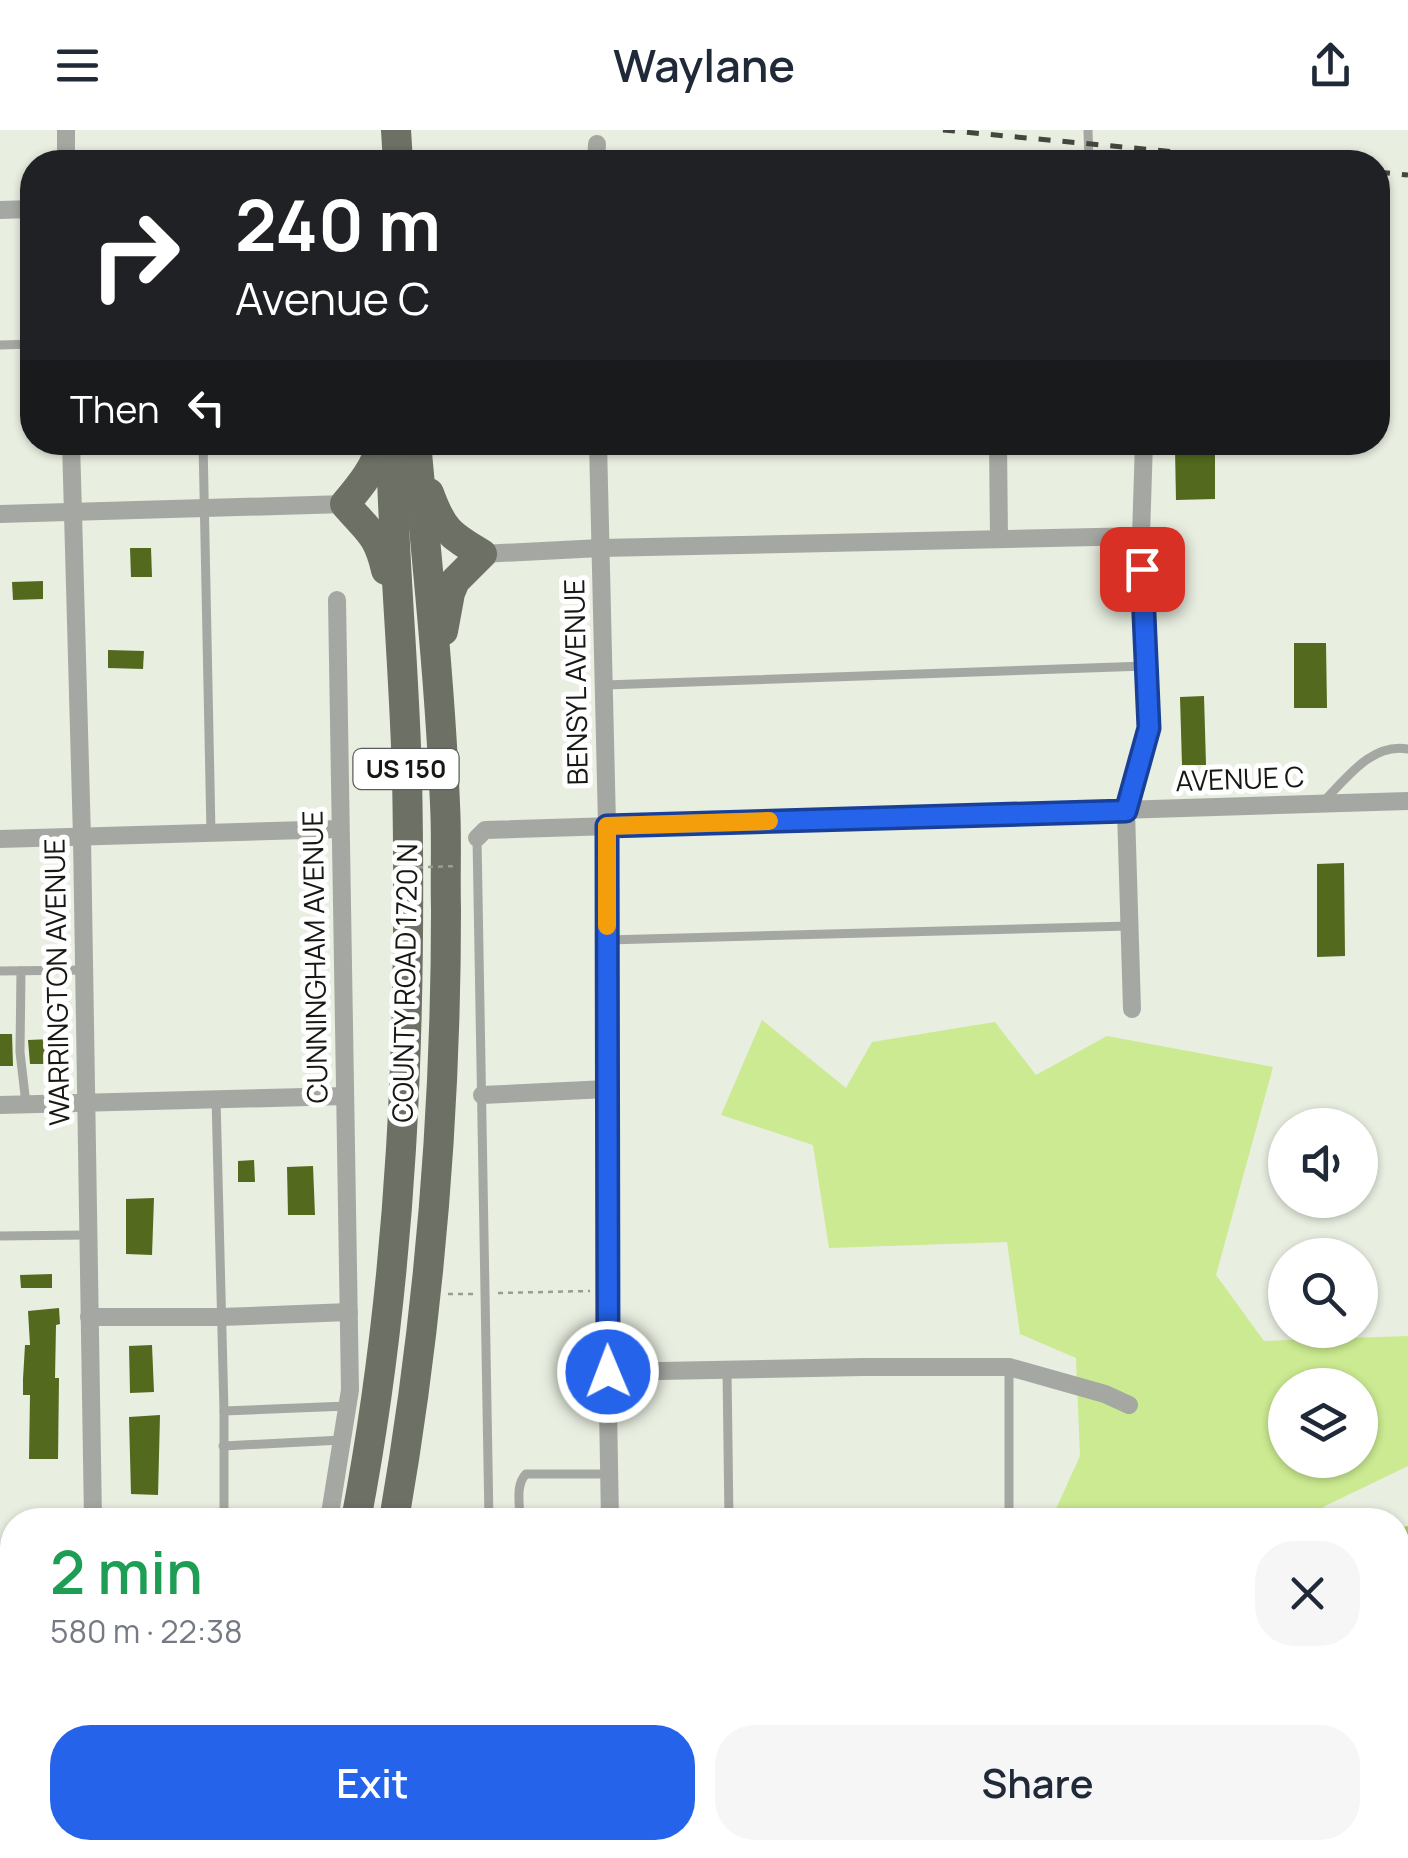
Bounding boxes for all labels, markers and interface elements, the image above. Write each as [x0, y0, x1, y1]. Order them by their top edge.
text: Waylane [613, 34, 795, 96]
icon: menu [50, 38, 105, 93]
icon: share [1303, 38, 1358, 93]
text: 240 m [235, 176, 441, 272]
icon: right [70, 190, 200, 320]
text: Avenue C [235, 267, 430, 329]
icon: left [179, 380, 234, 435]
text: Then [70, 382, 159, 434]
pin [1100, 527, 1185, 612]
icon: arrive [1115, 542, 1170, 597]
street label: BENSYL AVENUE [554, 579, 596, 785]
road number: US 150 [354, 749, 458, 789]
street label: AVENUE C [1175, 757, 1305, 799]
street label: CUNNINGHAM AVENUE [292, 810, 336, 1104]
street label: WARRINGTON AVENUE [34, 838, 78, 1126]
street label: COUNTY ROAD 1720 N [383, 843, 425, 1123]
map controls [1268, 1108, 1378, 1478]
button: sound [1268, 1108, 1378, 1218]
button: search [1268, 1238, 1378, 1348]
position arrow [556, 1320, 660, 1424]
button: layers [1268, 1368, 1378, 1478]
text: 2 min [50, 1530, 203, 1612]
button: close [1255, 1541, 1360, 1646]
text: 580 m · 22:38 [50, 1609, 242, 1653]
button: Exit [50, 1725, 695, 1840]
button: Share [715, 1725, 1360, 1840]

